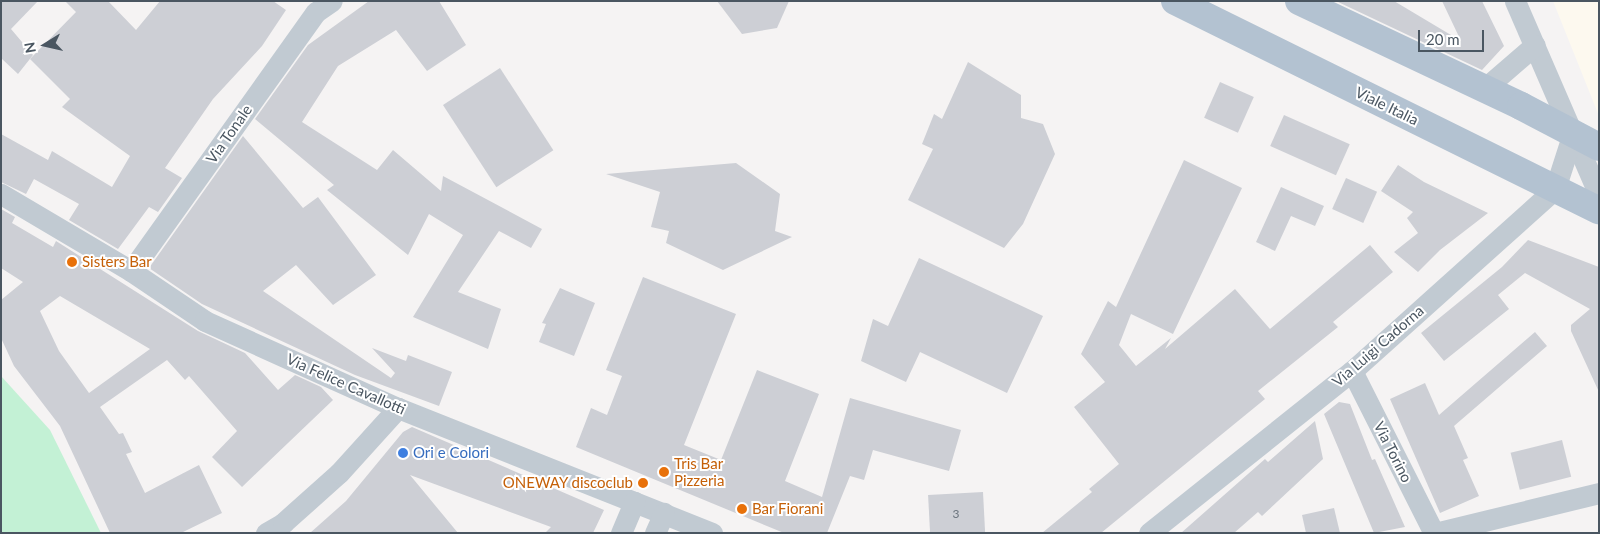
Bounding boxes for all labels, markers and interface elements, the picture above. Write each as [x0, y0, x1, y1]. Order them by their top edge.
north arrow [20, 20, 70, 70]
scale bar [1420, 20, 1486, 52]
text: 20 m [1426, 30, 1460, 48]
text: N [20, 41, 39, 54]
street label: Viale Italia [1353, 83, 1421, 129]
street label: Via Tonale [202, 101, 256, 167]
place label: Sisters Bar [82, 253, 152, 271]
marker: Sisters Bar [66, 256, 78, 268]
street label: Via Luigi Cadorna [1329, 301, 1427, 391]
street label: Via Felice Cavallotti [284, 350, 408, 418]
street label: Via Torino [1370, 418, 1416, 486]
place label: Ori e Colori [413, 444, 489, 462]
marker: Ori e Colori [397, 447, 409, 459]
place label: Tris Bar Pizzeria [674, 454, 724, 489]
marker: Tris Bar Pizzeria [658, 466, 670, 478]
place label: ONEWAY discoclub [502, 474, 633, 492]
marker: ONEWAY discoclub [637, 477, 649, 489]
place label: Bar Fiorani [752, 500, 824, 518]
marker: Bar Fiorani [736, 503, 748, 515]
house number: 3 [953, 507, 959, 521]

